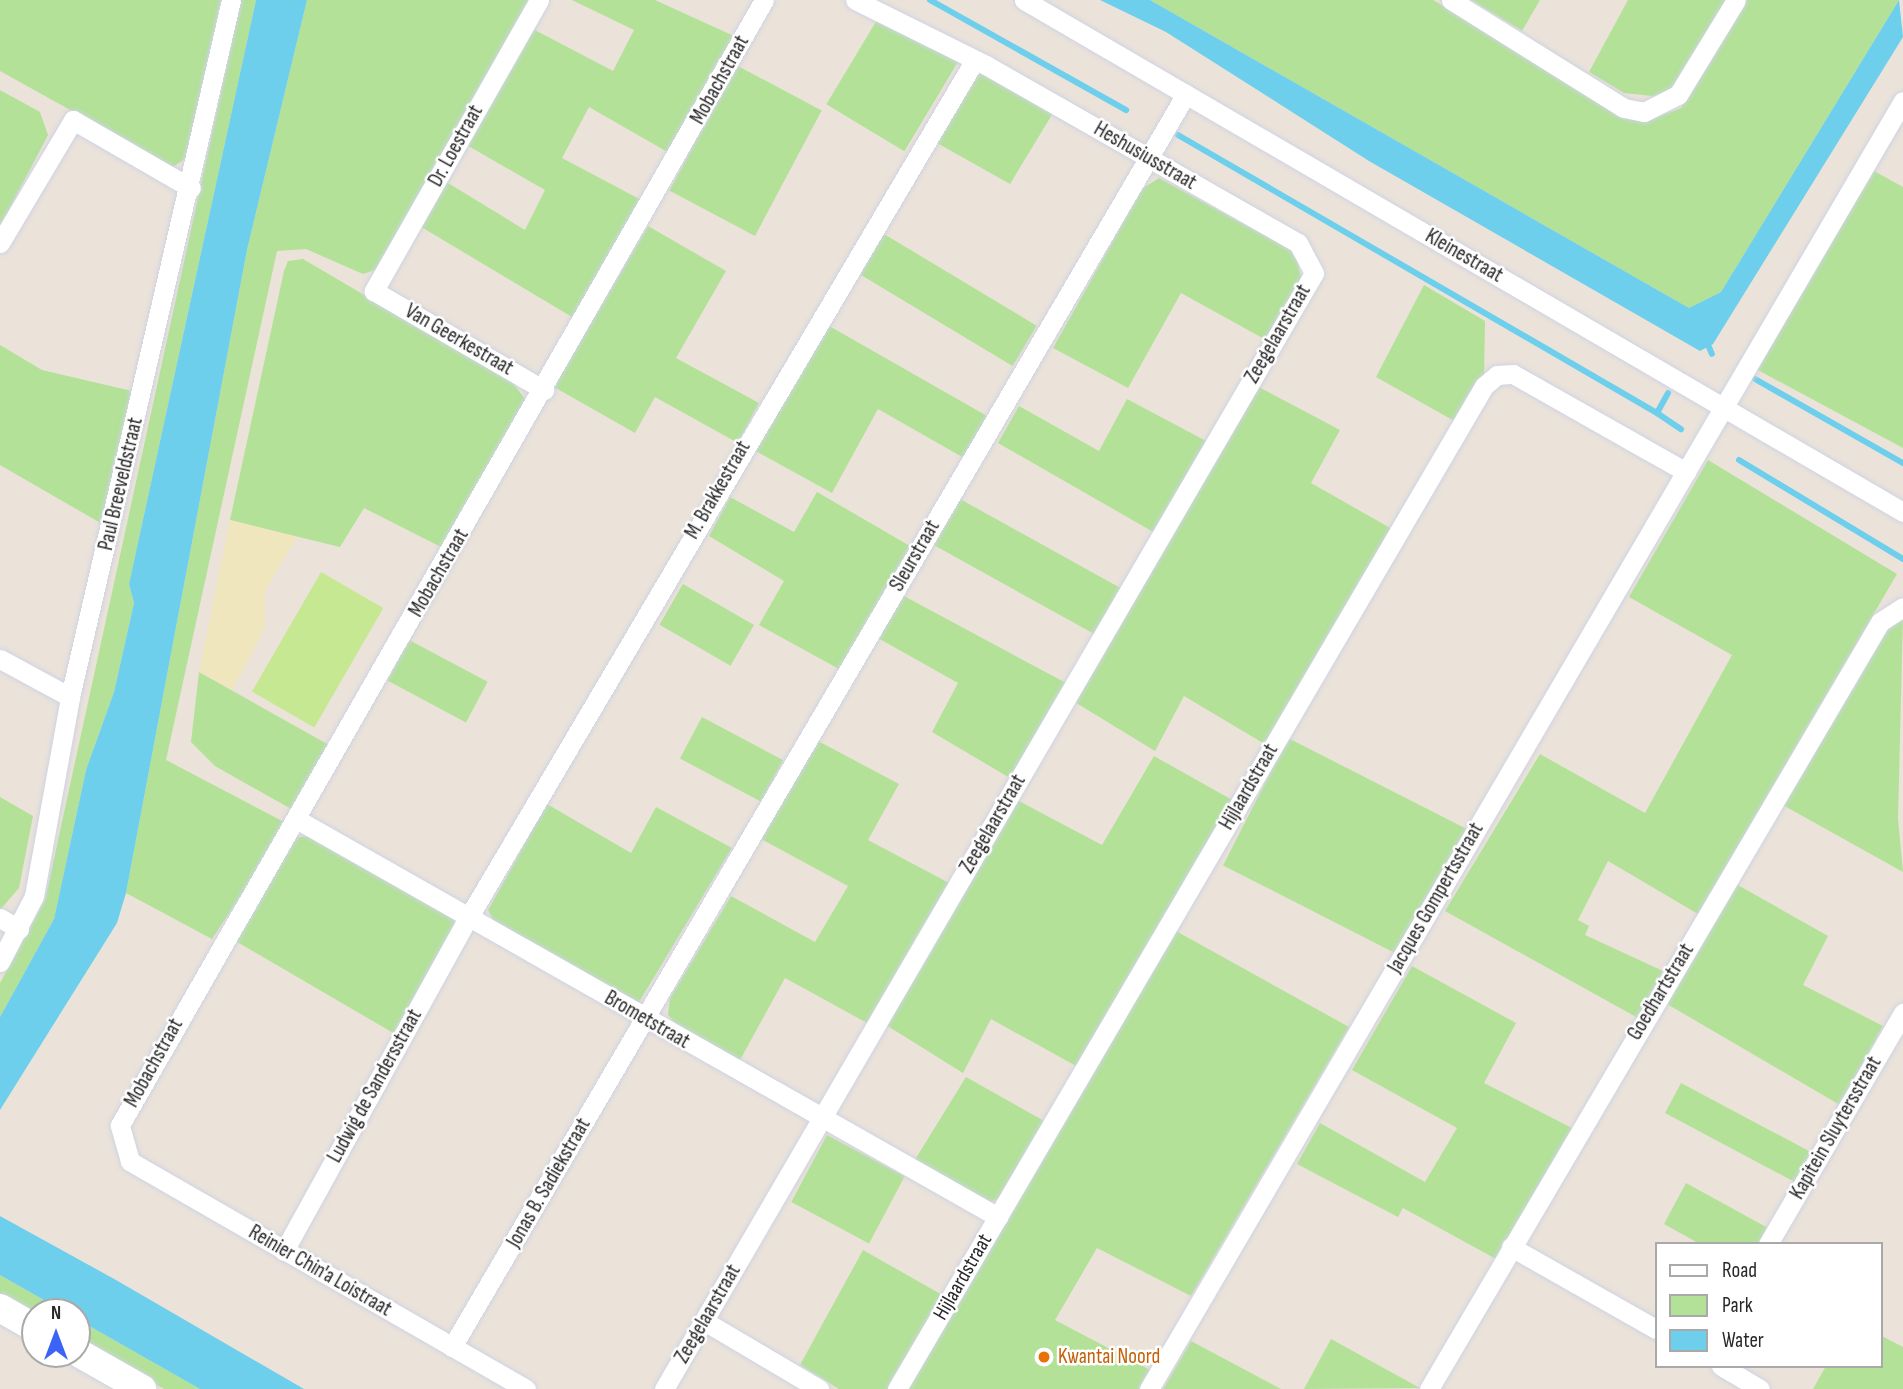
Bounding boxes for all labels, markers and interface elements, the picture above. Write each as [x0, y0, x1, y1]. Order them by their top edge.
street label: Mobachstraat [685, 31, 755, 129]
street label: Dr. Loestraat [423, 101, 489, 191]
street label: Heshusiusstraat [1089, 117, 1201, 195]
street label: Kleinestraat [1421, 224, 1507, 288]
street label: Zeegelaarstraat [1240, 280, 1316, 388]
street label: Van Geerkestraat [400, 299, 518, 381]
street label: Paul Breeveldstraat [93, 415, 149, 553]
street label: M. Brakkestraat [680, 436, 756, 544]
street label: Sleurstraat [885, 516, 945, 596]
street label: Mobachstraat [404, 524, 474, 622]
street label: Hijlaardstraat [1214, 740, 1284, 834]
street label: Zeegelaarstraat [955, 770, 1031, 878]
street label: Jacques Gompertsstraat [1383, 818, 1489, 978]
street label: Goedhartstraat [1622, 939, 1700, 1045]
street label: Brometstraat [600, 986, 694, 1054]
street label: Ludwig de Sandersstraat [322, 1005, 428, 1167]
street label: Mobachstraat [119, 1014, 189, 1112]
street label: Kapitein Sluytersstraat [1785, 1052, 1887, 1204]
street label: Jonas B. Sadiekstraat [502, 1114, 596, 1252]
street label: Reinier Chin'a Loistraat [244, 1220, 396, 1322]
street label: Hijlaardstraat [928, 1230, 998, 1324]
legend [1654, 1242, 1882, 1368]
text: Road [1722, 1258, 1757, 1283]
street label: Zeegelaarstraat [670, 1260, 746, 1368]
text: Park [1722, 1293, 1753, 1318]
north arrow [21, 1298, 91, 1368]
text: N [51, 1302, 61, 1325]
text: Water [1722, 1328, 1764, 1353]
place label: Kwantai Noord [1058, 1344, 1160, 1370]
marker: Kwantai Noord [1036, 1349, 1052, 1365]

